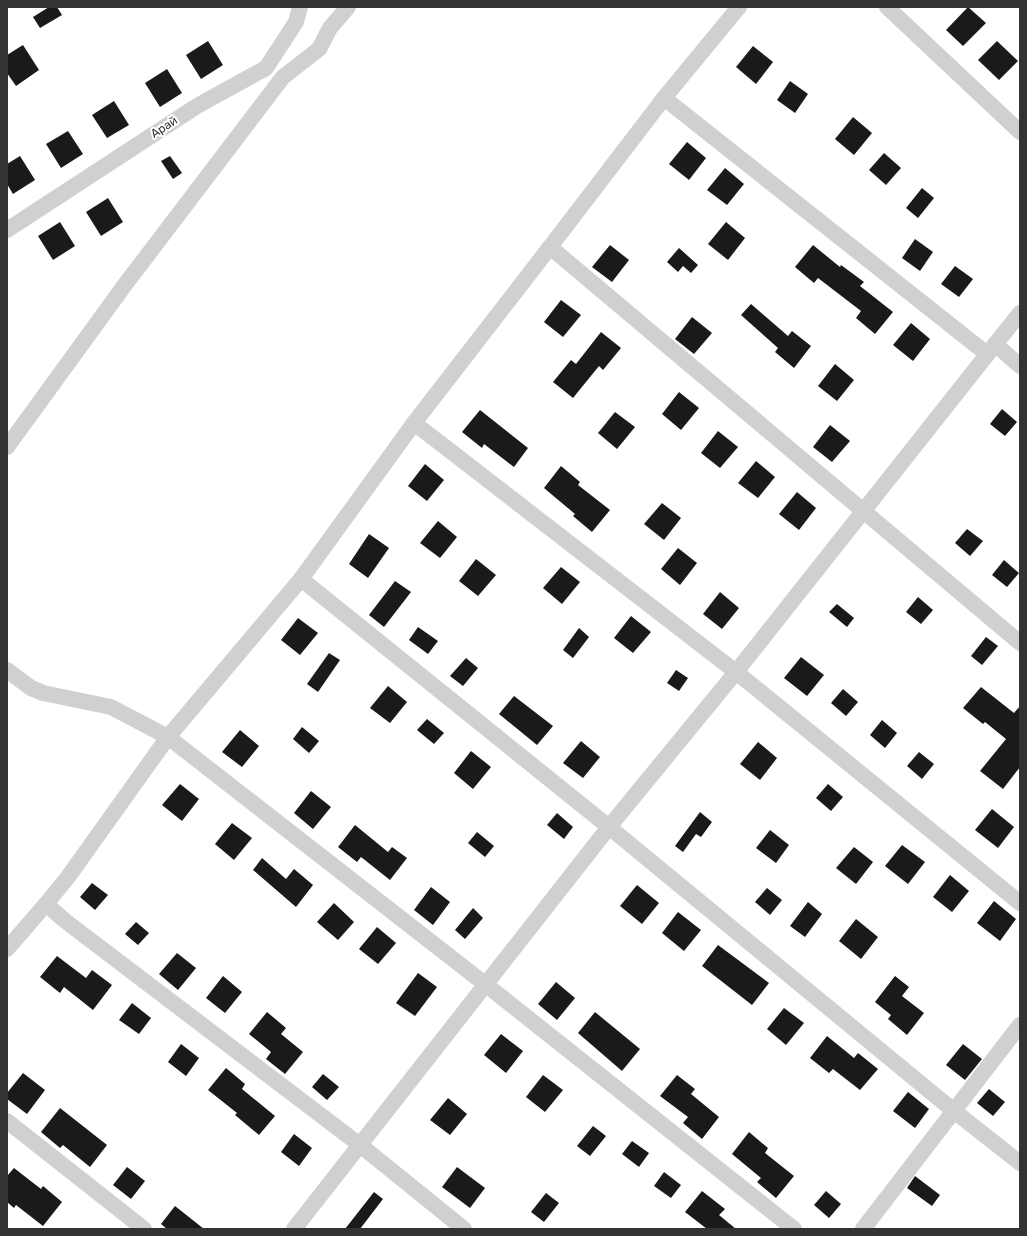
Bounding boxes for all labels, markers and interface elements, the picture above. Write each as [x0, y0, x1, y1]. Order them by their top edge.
street label: Арай [148, 113, 180, 141]

